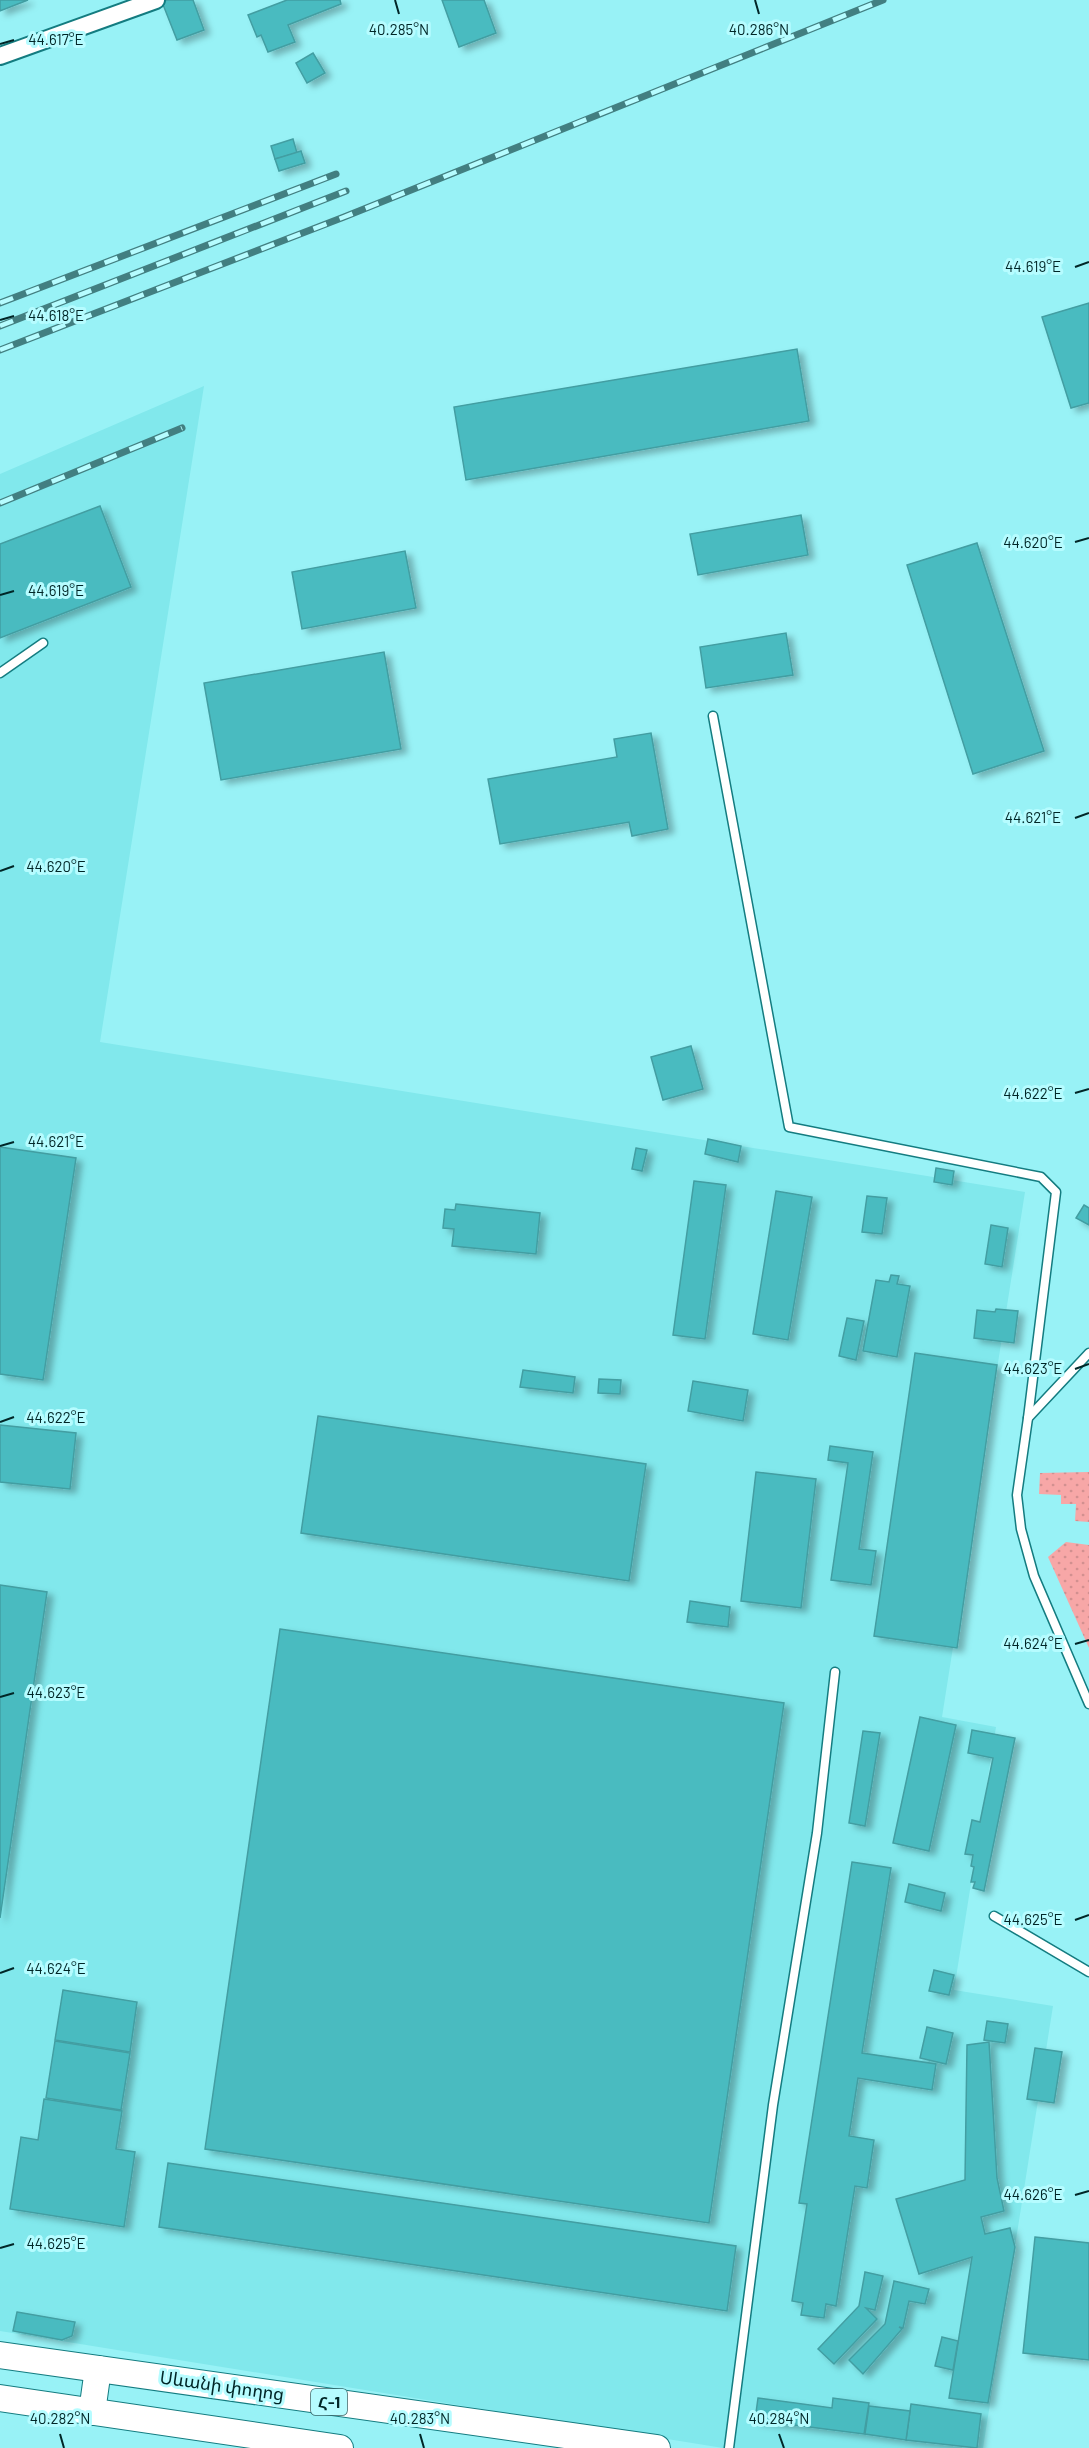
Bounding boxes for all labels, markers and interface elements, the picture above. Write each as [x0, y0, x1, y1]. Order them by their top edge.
text: 40.285°N [369, 20, 429, 38]
text: 40.286°N [729, 20, 789, 38]
text: 44.617°E [28, 30, 84, 48]
text: 44.619°E [1005, 257, 1061, 275]
text: 44.618°E [28, 306, 84, 324]
text: 44.620°E [1003, 533, 1063, 551]
text: 44.619°E [28, 581, 84, 599]
text: 44.621°E [1005, 808, 1061, 826]
text: 44.620°E [26, 857, 86, 875]
text: 44.622°E [1003, 1084, 1063, 1102]
text: 44.621°E [28, 1132, 84, 1150]
text: 44.623°E [1004, 1359, 1062, 1377]
text: 44.622°E [26, 1408, 86, 1426]
text: 44.624°E [1003, 1634, 1063, 1652]
text: 44.623°E [27, 1683, 85, 1701]
text: 44.625°E [1004, 1910, 1062, 1928]
text: 44.624°E [26, 1959, 86, 1977]
text: 44.626°E [1004, 2185, 1062, 2203]
text: 44.625°E [27, 2234, 85, 2252]
street label: Սևանի փողոց [158, 2365, 286, 2405]
road number: Հ-1 [311, 2389, 347, 2415]
text: 40.282°N [30, 2409, 90, 2427]
text: 40.283°N [390, 2409, 450, 2427]
text: 40.284°N [749, 2409, 809, 2427]

